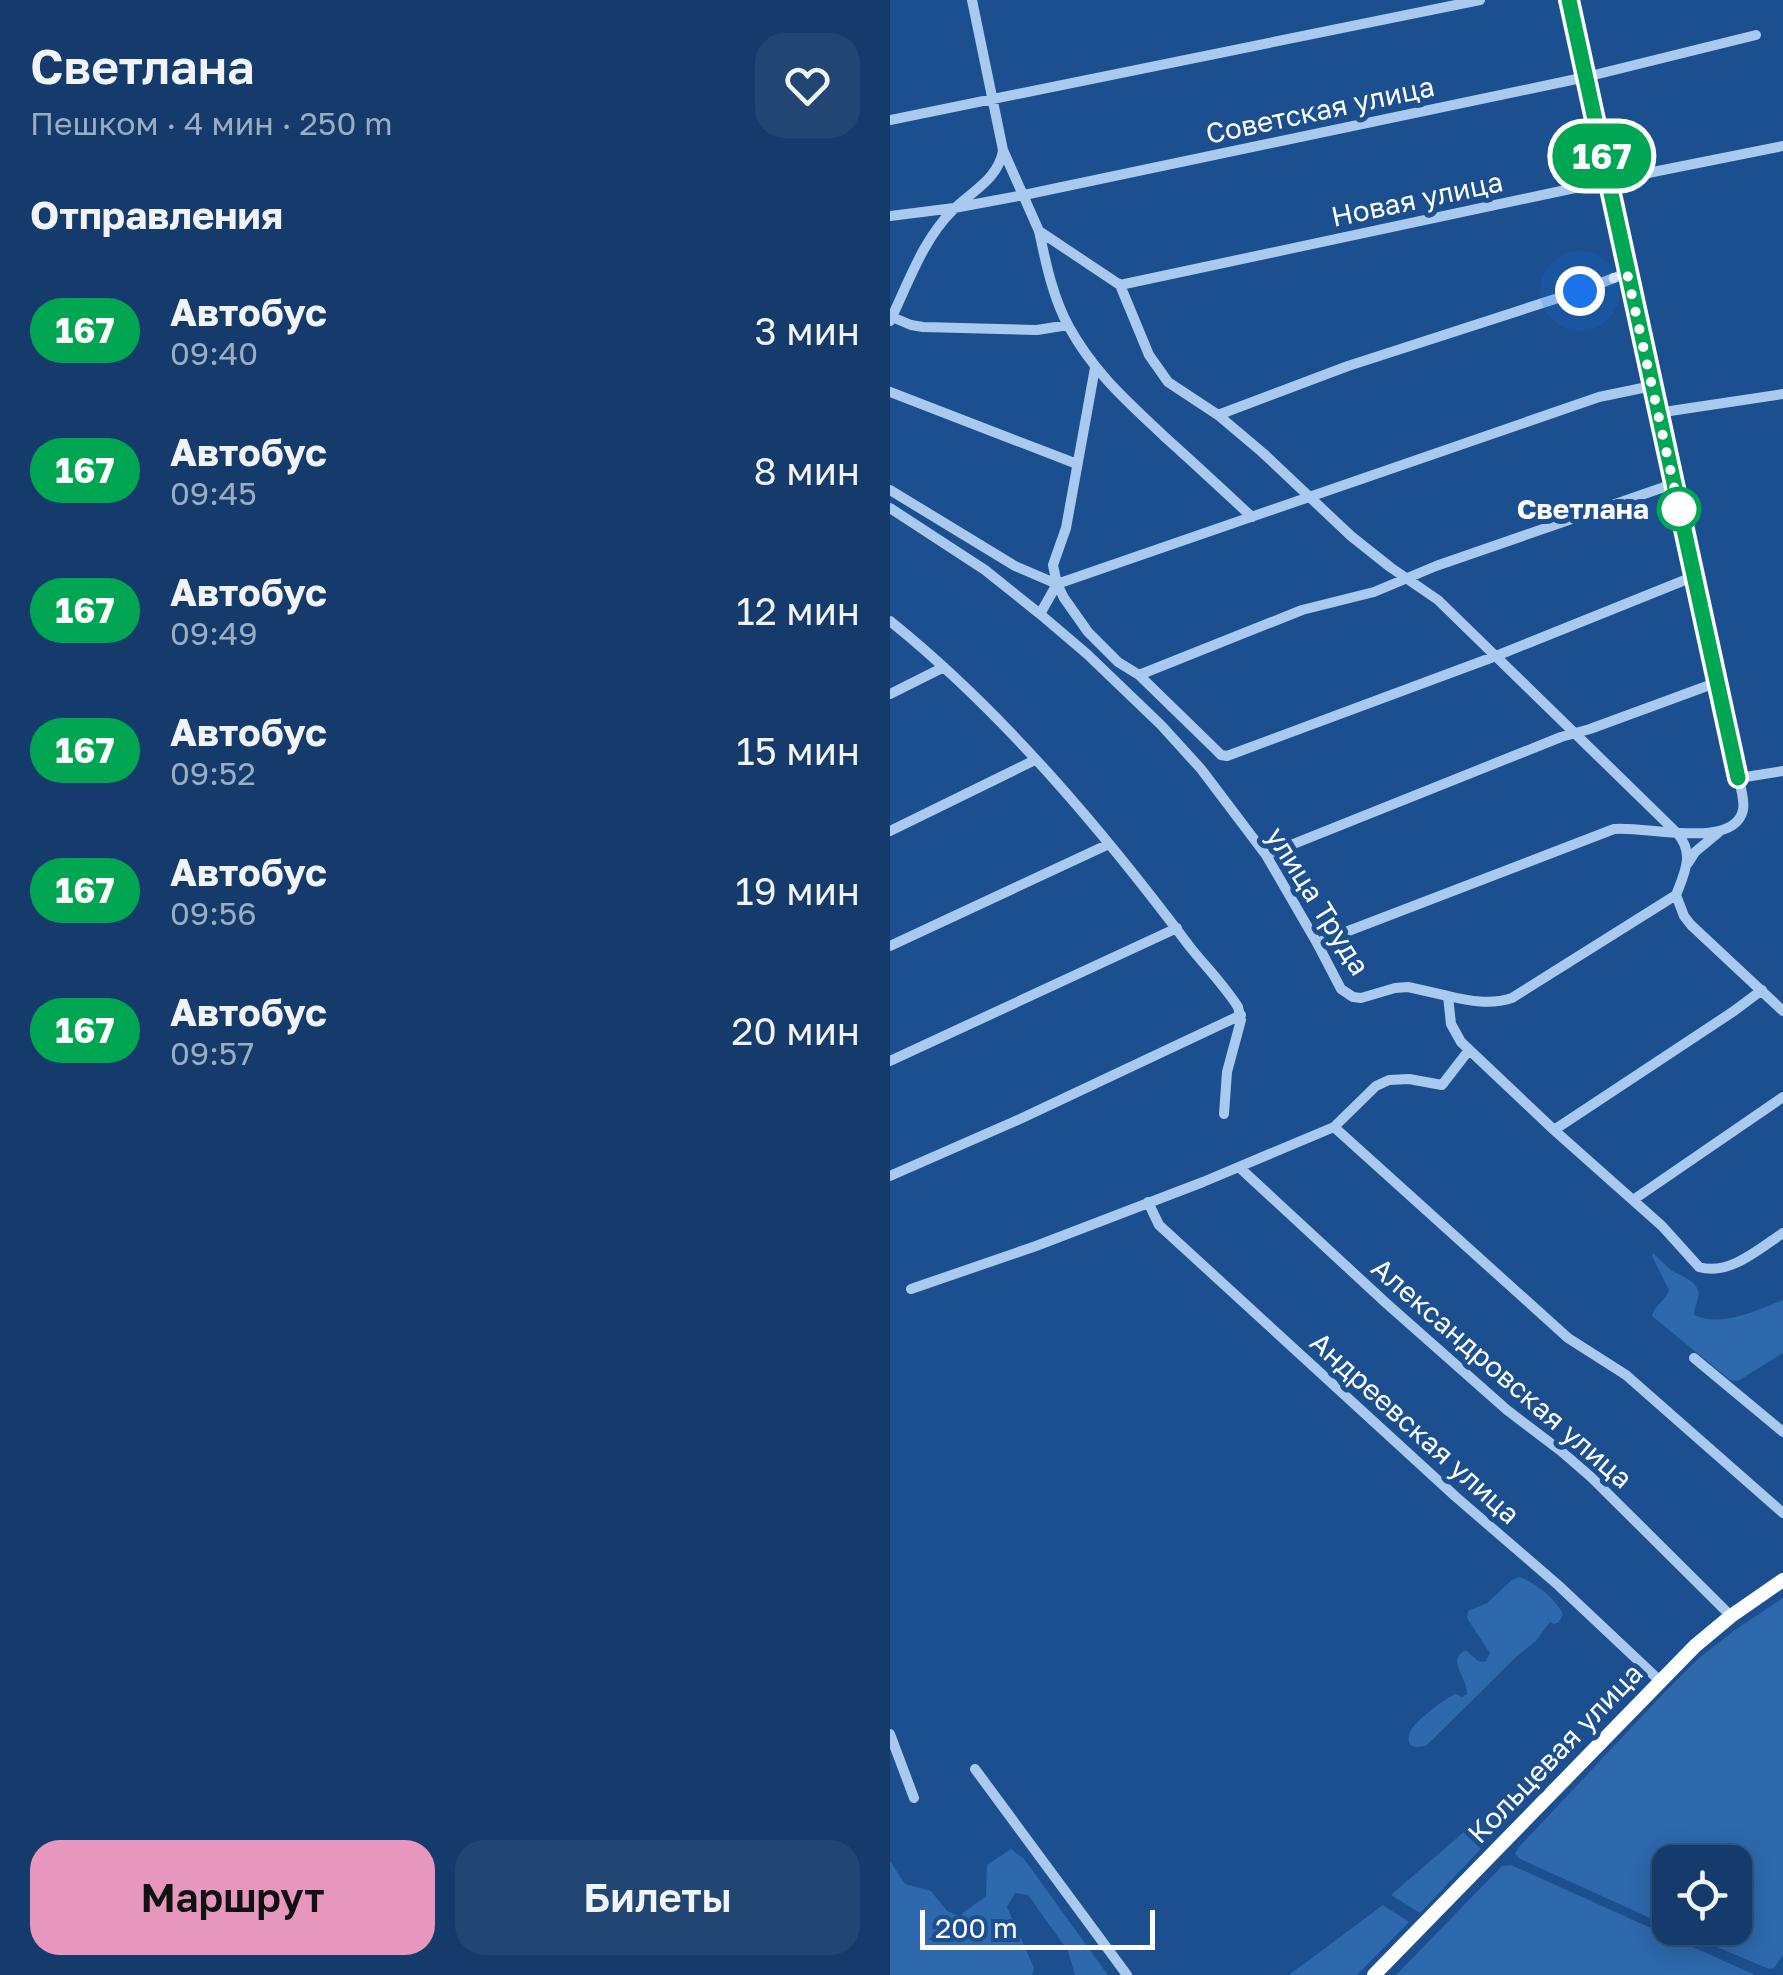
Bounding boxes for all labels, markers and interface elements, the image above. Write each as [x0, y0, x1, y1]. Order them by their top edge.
button: heart [755, 33, 860, 138]
text: Светлана [30, 37, 255, 95]
street label: Советская улица [1203, 69, 1437, 150]
text: Пешком · 4 мин · 250 m [30, 104, 393, 142]
line badge: 167 [1544, 124, 1660, 188]
text: 167 [1572, 135, 1632, 177]
street label: Новая улица [1328, 164, 1506, 233]
text: Отправления [30, 192, 283, 237]
your location [1555, 266, 1605, 316]
text: Автобус [170, 289, 327, 334]
text: 3 мин [755, 308, 860, 353]
text: 167 [55, 309, 115, 351]
text: 09:40 [170, 334, 258, 372]
text: Автобус [170, 429, 327, 474]
text: 8 мин [754, 448, 860, 493]
text: 167 [55, 449, 115, 491]
text: 09:45 [170, 474, 257, 512]
marker: Светлана [1658, 488, 1700, 530]
place label: Светлана [1517, 492, 1649, 525]
text: Автобус [170, 569, 327, 614]
text: 12 мин [736, 588, 860, 633]
text: 167 [55, 589, 115, 631]
text: 09:49 [170, 614, 258, 652]
text: Автобус [170, 709, 327, 754]
text: 15 мин [736, 728, 860, 773]
text: 167 [55, 729, 115, 771]
text: 09:52 [170, 754, 256, 792]
street label: улица Труда [1260, 821, 1377, 981]
text: Автобус [170, 849, 327, 894]
text: 19 мин [735, 868, 860, 913]
text: 167 [55, 869, 115, 911]
text: 09:56 [170, 894, 257, 932]
text: Автобус [170, 989, 327, 1034]
text: 20 мин [731, 1008, 860, 1053]
text: 167 [55, 1009, 115, 1051]
text: 09:57 [170, 1034, 254, 1072]
street label: Александровская улица [1365, 1251, 1639, 1495]
street label: Андреевская улица [1304, 1325, 1527, 1530]
street label: Кольцевая улица [1460, 1656, 1649, 1849]
button: Маршрут [30, 1840, 435, 1955]
button: Билеты [455, 1840, 860, 1955]
map controls [1652, 1845, 1752, 1945]
button: locate [1652, 1845, 1752, 1945]
scale bar [920, 1905, 1155, 1950]
text: 200 m [935, 1911, 1018, 1944]

